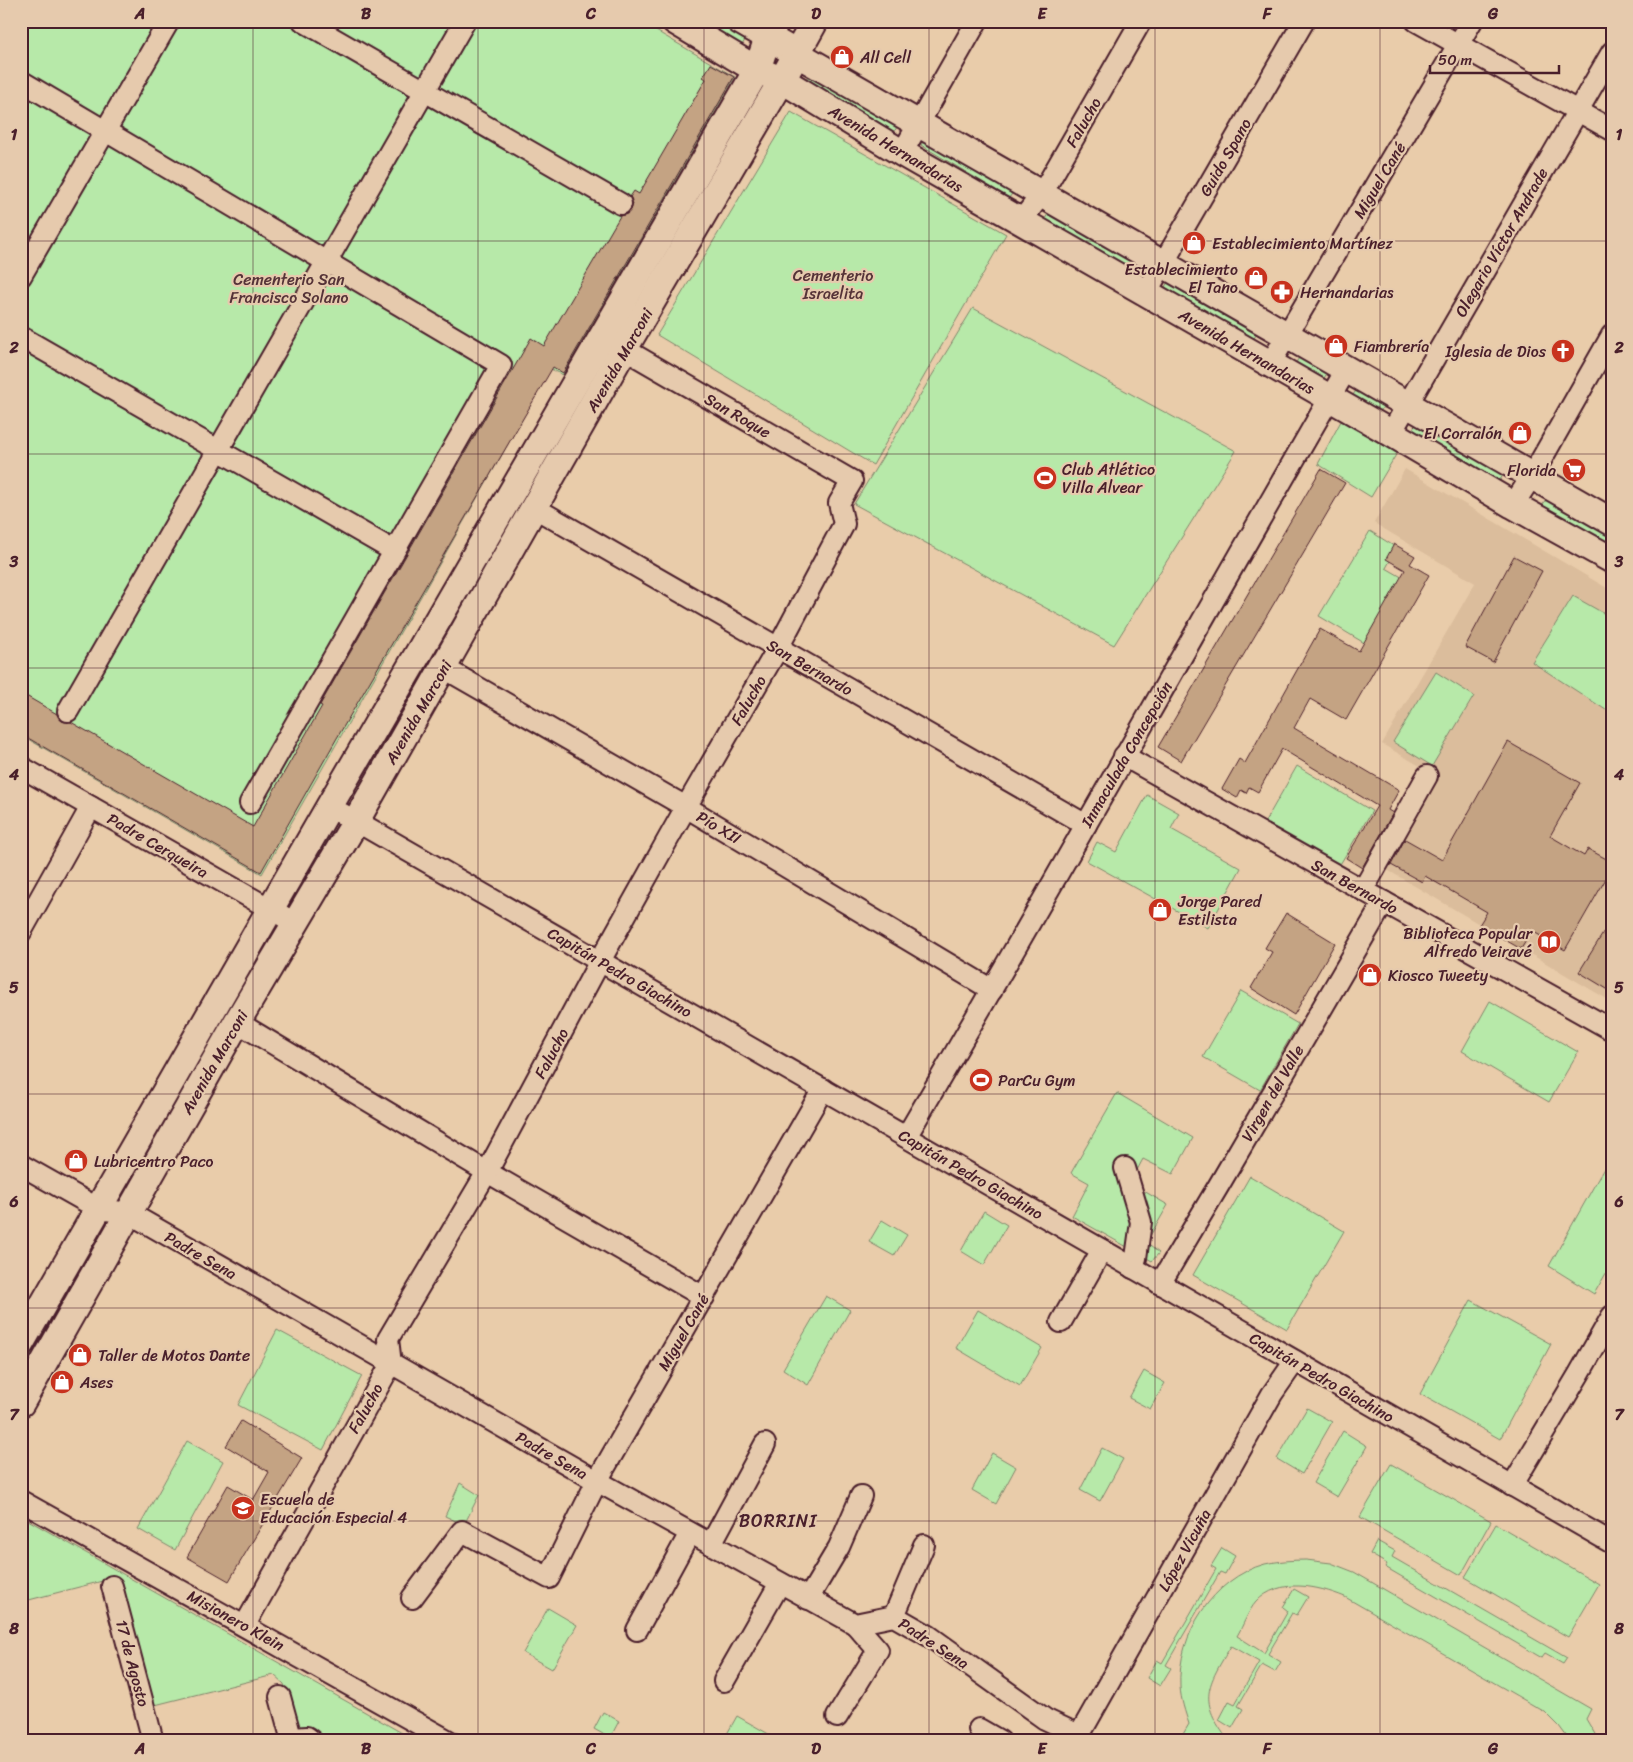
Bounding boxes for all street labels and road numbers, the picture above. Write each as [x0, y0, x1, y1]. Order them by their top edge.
street label: Falucho [1057, 91, 1110, 153]
street label: Avenida Hernandarias [822, 96, 969, 201]
street label: Guido Spano [1191, 112, 1260, 202]
street label: Miguel Cané [1345, 136, 1414, 224]
street label: Olegario Víctor Andrade [1447, 162, 1556, 323]
street label: Avenida Hernandarias [1172, 300, 1321, 403]
street label: Avenida Marconi [577, 302, 661, 419]
street label: San Roque [699, 385, 777, 446]
street label: San Bernardo [761, 631, 858, 704]
street label: Avenida Marconi [376, 654, 460, 771]
street label: Falucho [722, 669, 775, 731]
street label: Inmaculada Concepción [1072, 675, 1180, 834]
street label: Pío XII [691, 803, 747, 852]
street label: Padre Cerqueira [102, 805, 214, 886]
street label: San Bernardo [1306, 851, 1404, 922]
street label: Capitán Pedro Giachino [542, 919, 698, 1026]
street label: Avenida Marconi [172, 1004, 256, 1121]
street label: Falucho [526, 1022, 577, 1084]
street label: Virgen del Valle [1233, 1039, 1312, 1147]
street label: Capitán Pedro Giachino [893, 1121, 1049, 1228]
street label: Padre Sena [159, 1223, 242, 1288]
street label: Miguel Cané [650, 1288, 717, 1377]
street label: Capitán Pedro Giachino [1244, 1324, 1400, 1431]
street label: Falucho [340, 1377, 391, 1439]
street label: Padre Sena [510, 1423, 593, 1488]
street label: López Vicuña [1150, 1503, 1219, 1597]
street label: Misionero Klein [182, 1582, 290, 1659]
street label: Padre Sena [892, 1610, 975, 1677]
street label: 17 de Agosto [107, 1616, 158, 1710]

